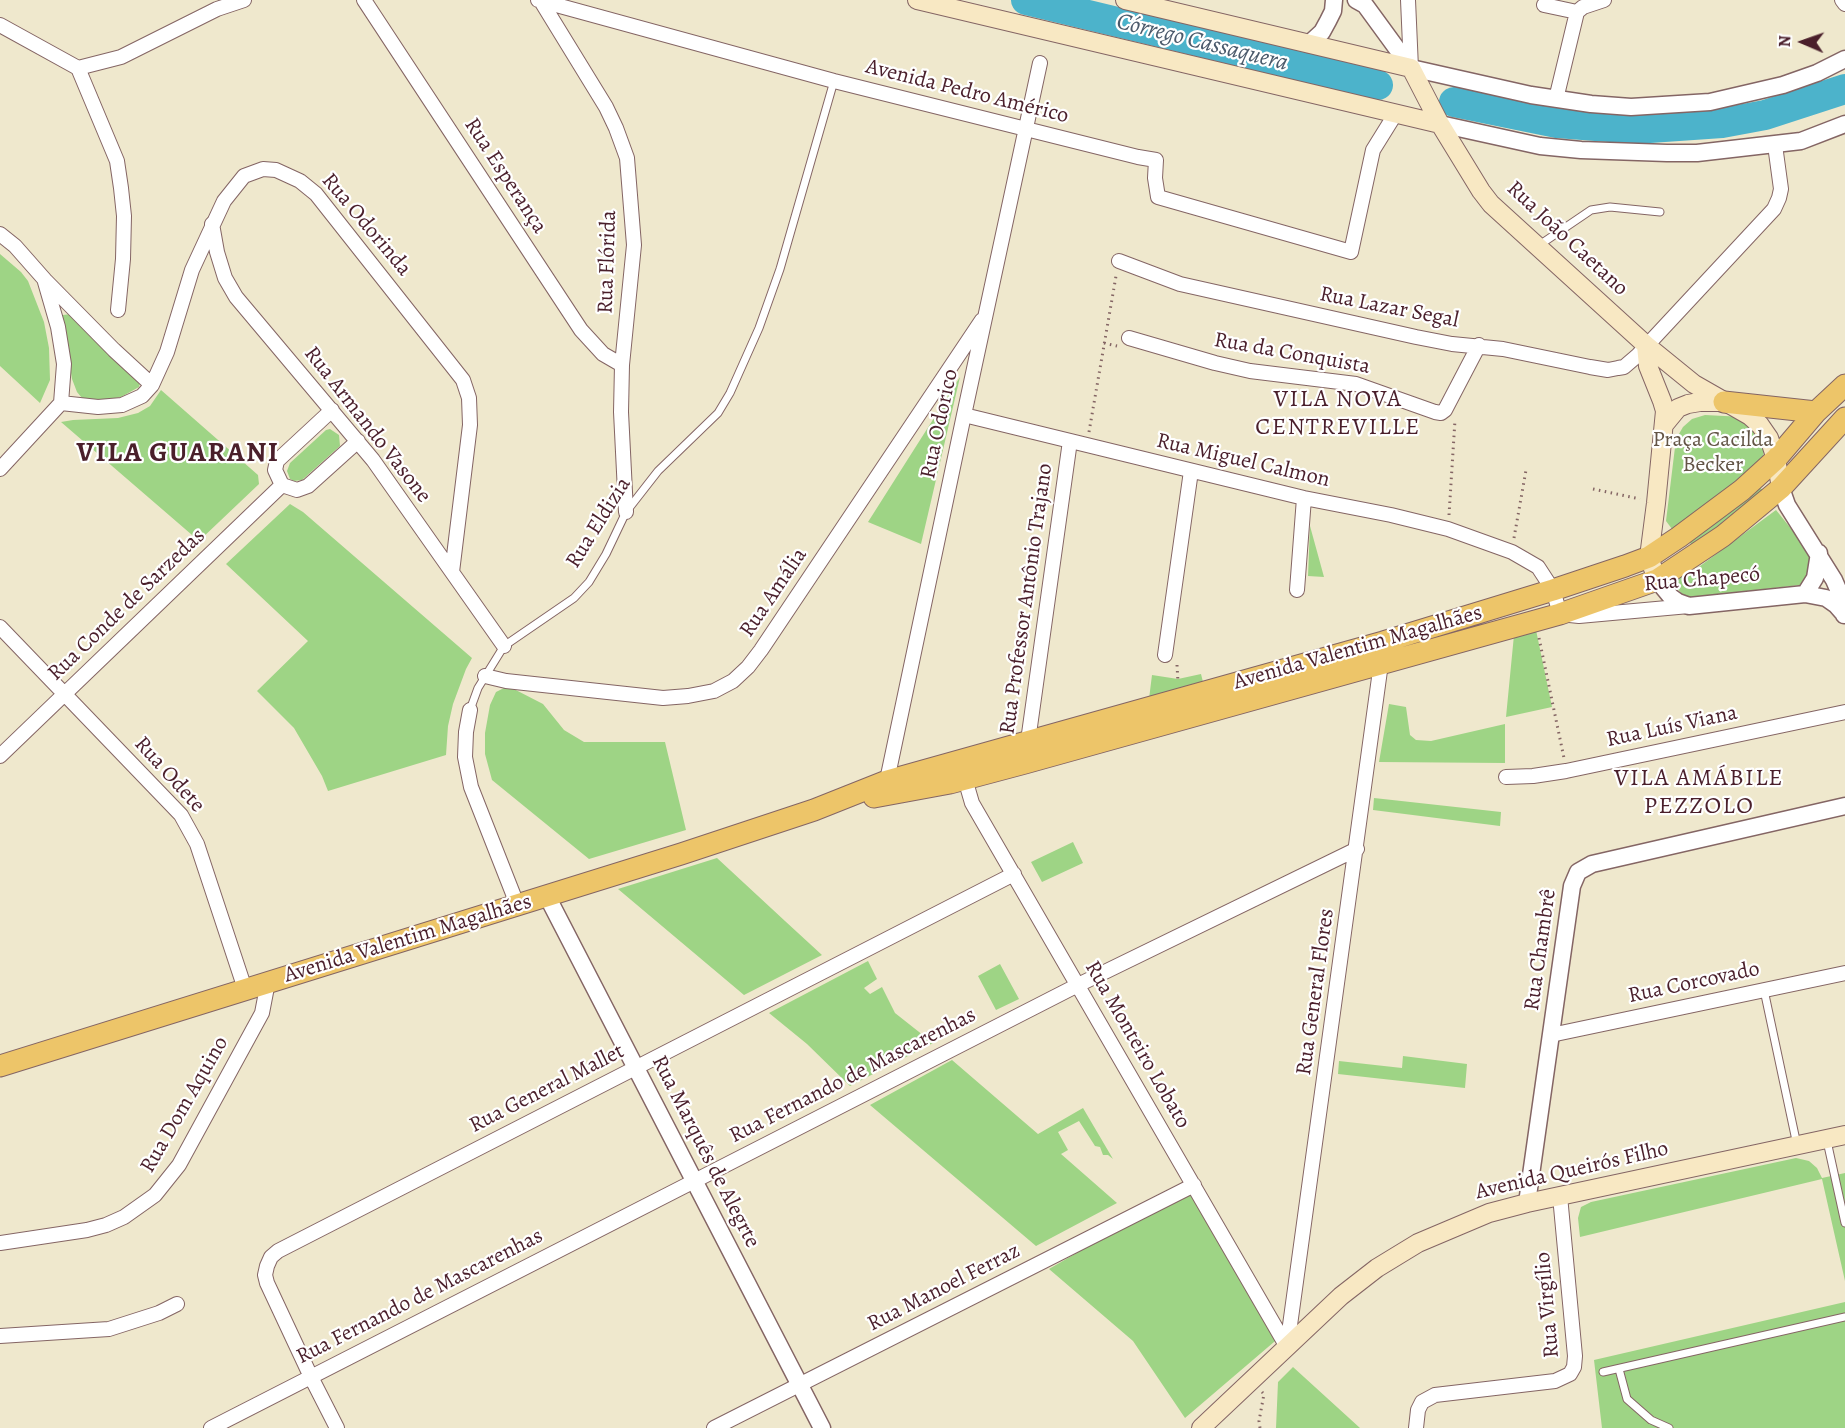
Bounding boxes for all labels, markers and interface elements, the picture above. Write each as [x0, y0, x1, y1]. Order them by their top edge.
water label: Córrego Cassaquera [1113, 8, 1291, 78]
north arrow [1773, 12, 1833, 72]
text: N [1774, 35, 1796, 48]
street label: Avenida Pedro Américo [863, 54, 1071, 130]
street label: Rua Esperança [458, 113, 552, 239]
street label: Rua Odorinda [315, 168, 417, 282]
street label: Rua João Caetano [1501, 176, 1633, 302]
street label: Rua Flórida [593, 210, 623, 314]
street label: Rua Lazar Segal [1317, 282, 1461, 334]
street label: Rua da Conquista [1212, 327, 1372, 381]
street label: Rua Armando Vasone [298, 341, 436, 509]
street label: Rua Odorico [915, 367, 965, 481]
district label: VILA NOVA CENTREVILLE [1255, 386, 1421, 442]
street label: Rua Miguel Calmon [1154, 428, 1332, 494]
park label: Praça Cacilda Becker [1652, 428, 1774, 480]
district label: VILA GUARANI [76, 437, 280, 471]
street label: Rua Professor Antônio Trajano [995, 462, 1059, 736]
street label: Rua Eldizia [561, 473, 637, 573]
street label: Rua Conde de Sarzedas [43, 523, 211, 687]
street label: Rua Amália [735, 543, 813, 643]
street label: Rua Chapecó [1643, 562, 1761, 598]
street label: Avenida Valentim Magalhães [1231, 600, 1485, 696]
street label: Rua Luís Viana [1604, 700, 1740, 754]
street label: Rua Odete [128, 731, 210, 819]
district label: VILA AMÁBILE PEZZOLO [1614, 765, 1784, 821]
street label: Rua Chambrê [1519, 887, 1563, 1013]
street label: Avenida Valentim Magalhães [281, 889, 535, 989]
street label: Rua General Flores [1291, 907, 1341, 1077]
street label: Rua Corcovado [1626, 956, 1762, 1010]
street label: Rua Monteiro Lobato [1078, 957, 1196, 1133]
street label: Rua Fernando de Mascarenhas [725, 1002, 981, 1150]
street label: Rua Dom Aquino [135, 1032, 235, 1178]
street label: Rua General Mallet [465, 1039, 629, 1139]
street label: Rua Marquês de Alegrte [645, 1051, 765, 1253]
street label: Avenida Queirós Filho [1473, 1136, 1671, 1206]
street label: Rua Fernando de Mascarenhas [292, 1223, 548, 1371]
street label: Rua Manoel Ferraz [863, 1238, 1025, 1338]
street label: Rua Virgílio [1530, 1251, 1566, 1359]

